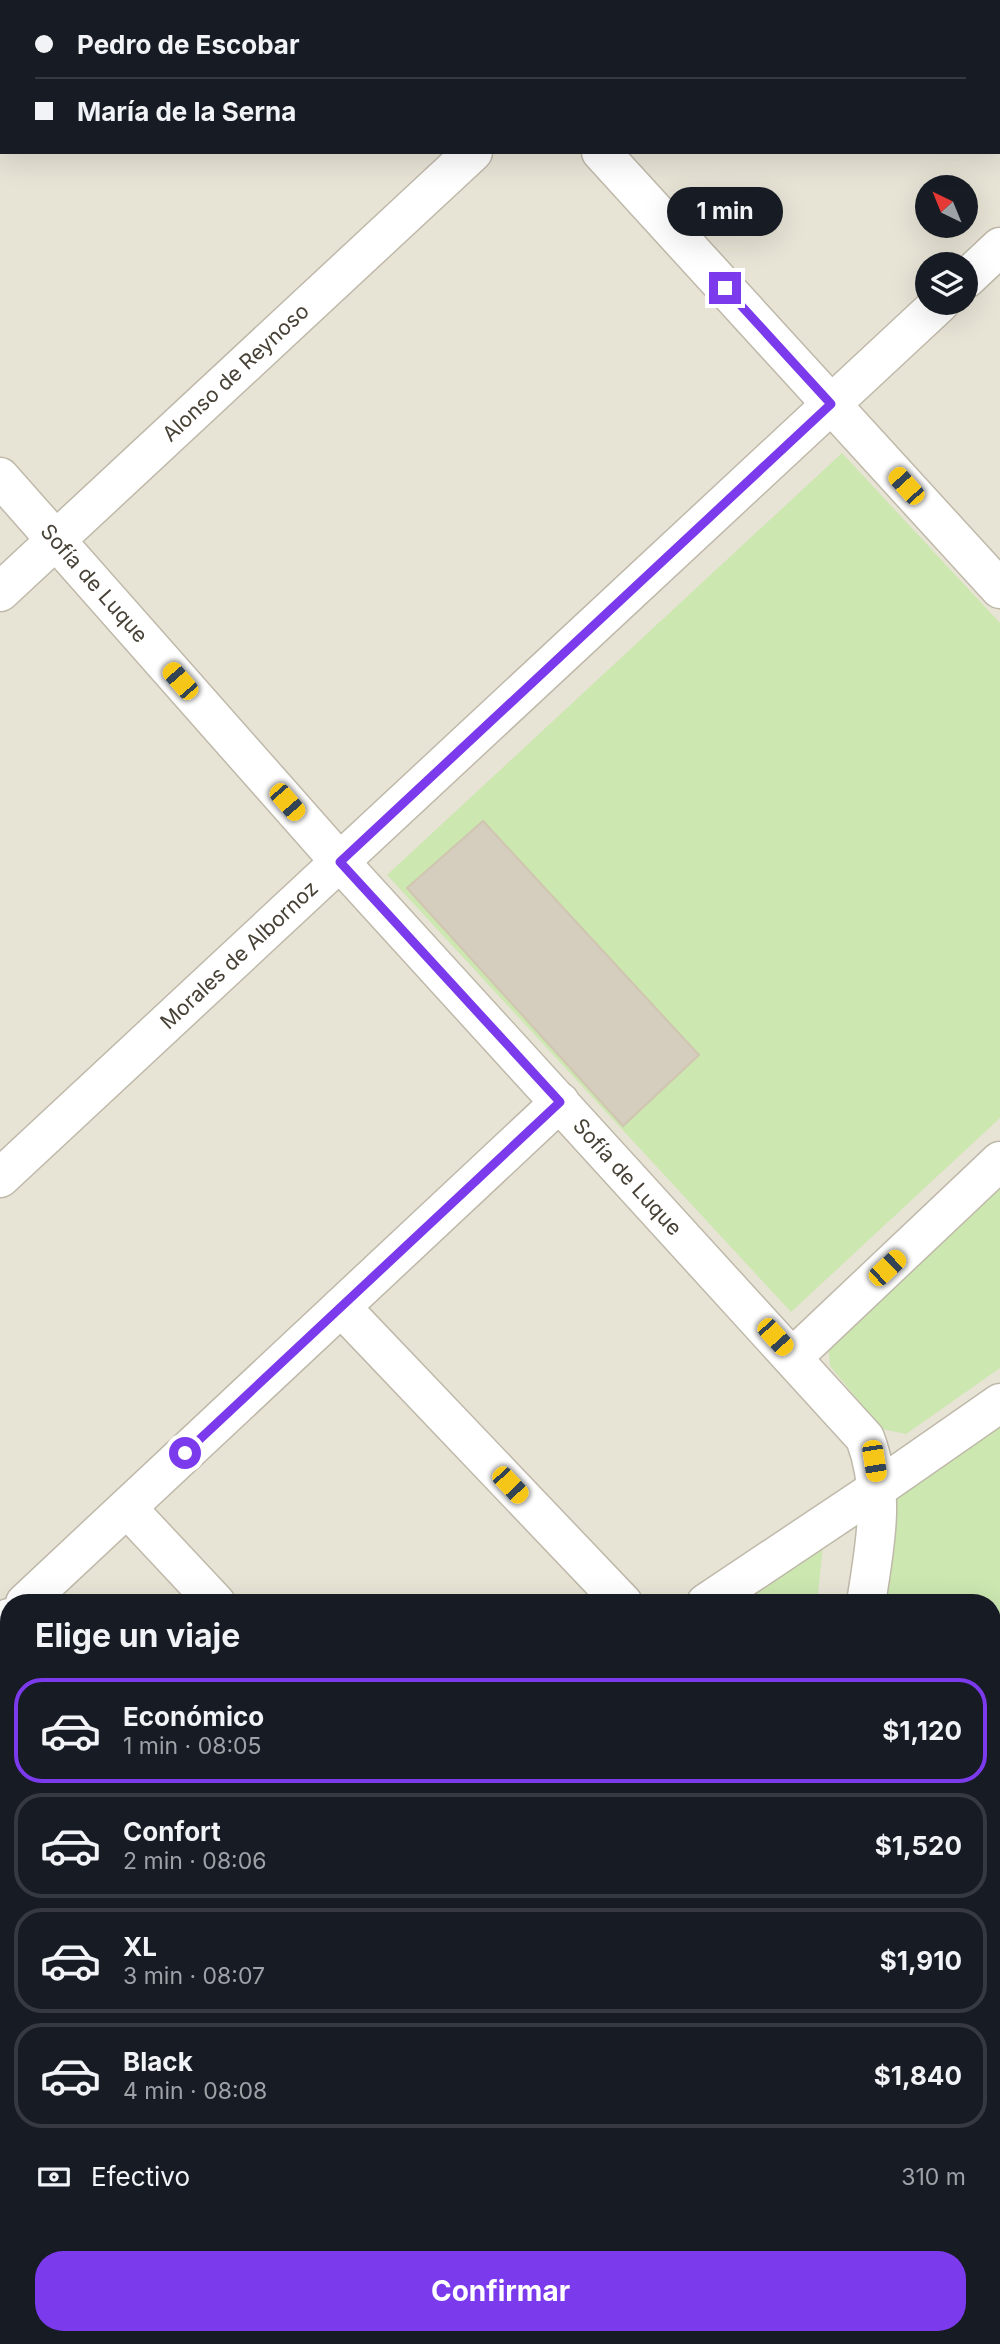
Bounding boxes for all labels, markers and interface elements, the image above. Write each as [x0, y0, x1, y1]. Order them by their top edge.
text: Pedro de Escobar [77, 29, 300, 60]
text: María de la Serna [77, 96, 296, 127]
north arrow [915, 175, 978, 238]
map controls [915, 175, 978, 315]
callout: 1 min [667, 187, 783, 236]
text: 1 min [697, 197, 753, 225]
button: layers [915, 252, 978, 315]
route end [709, 272, 741, 304]
street label: Alonso de Reynoso [157, 298, 314, 446]
car [885, 463, 928, 509]
street label: Sofía de Luque [36, 519, 153, 647]
car [159, 658, 202, 704]
car [266, 779, 309, 825]
street label: Morales de Albornoz [155, 875, 323, 1034]
street label: Sofía de Luque [568, 1113, 687, 1240]
car [865, 1246, 910, 1290]
car [754, 1314, 797, 1360]
route start [169, 1437, 201, 1469]
car [861, 1439, 888, 1483]
car [488, 1462, 533, 1508]
text: Elige un viaje [35, 1616, 240, 1655]
icon: car [39, 1699, 102, 1762]
text: Económico [123, 1701, 264, 1732]
text: $1,120 [882, 1715, 962, 1746]
text: 1 min · 08:05 [123, 1732, 262, 1760]
icon: car [39, 1814, 102, 1877]
text: Confort [123, 1816, 221, 1847]
text: $1,520 [875, 1830, 962, 1861]
text: 2 min · 08:06 [123, 1847, 267, 1875]
icon: car [39, 1929, 102, 1992]
text: XL [123, 1931, 157, 1962]
text: $1,910 [880, 1945, 962, 1976]
text: 3 min · 08:07 [123, 1962, 265, 1990]
icon: car [39, 2044, 102, 2107]
text: Black [123, 2046, 193, 2077]
text: $1,840 [874, 2060, 962, 2091]
text: 4 min · 08:08 [123, 2077, 267, 2105]
icon: cash [35, 2158, 73, 2196]
text: Efectivo [91, 2161, 190, 2192]
text: 310 m [901, 2163, 966, 2191]
button: Confirmar [35, 2251, 966, 2331]

